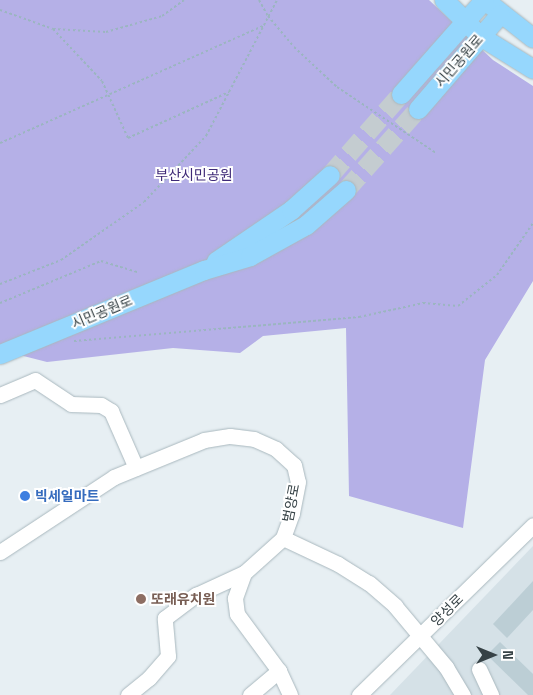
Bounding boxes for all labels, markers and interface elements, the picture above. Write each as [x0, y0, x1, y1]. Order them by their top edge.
street label: 시민공원로 [432, 31, 486, 91]
park label: 부산시민공원 [155, 167, 233, 183]
street label: 시민공원로 [69, 292, 135, 332]
street label: 범양로 [279, 482, 303, 524]
place label: 빅세일마트 [35, 488, 99, 504]
marker: 빅세일마트 [19, 490, 31, 502]
street label: 양성로 [427, 590, 467, 630]
place label: 또래유치원 [151, 591, 215, 607]
marker: 또래유치원 [135, 593, 147, 605]
north arrow [468, 630, 518, 680]
text: N [499, 650, 517, 660]

